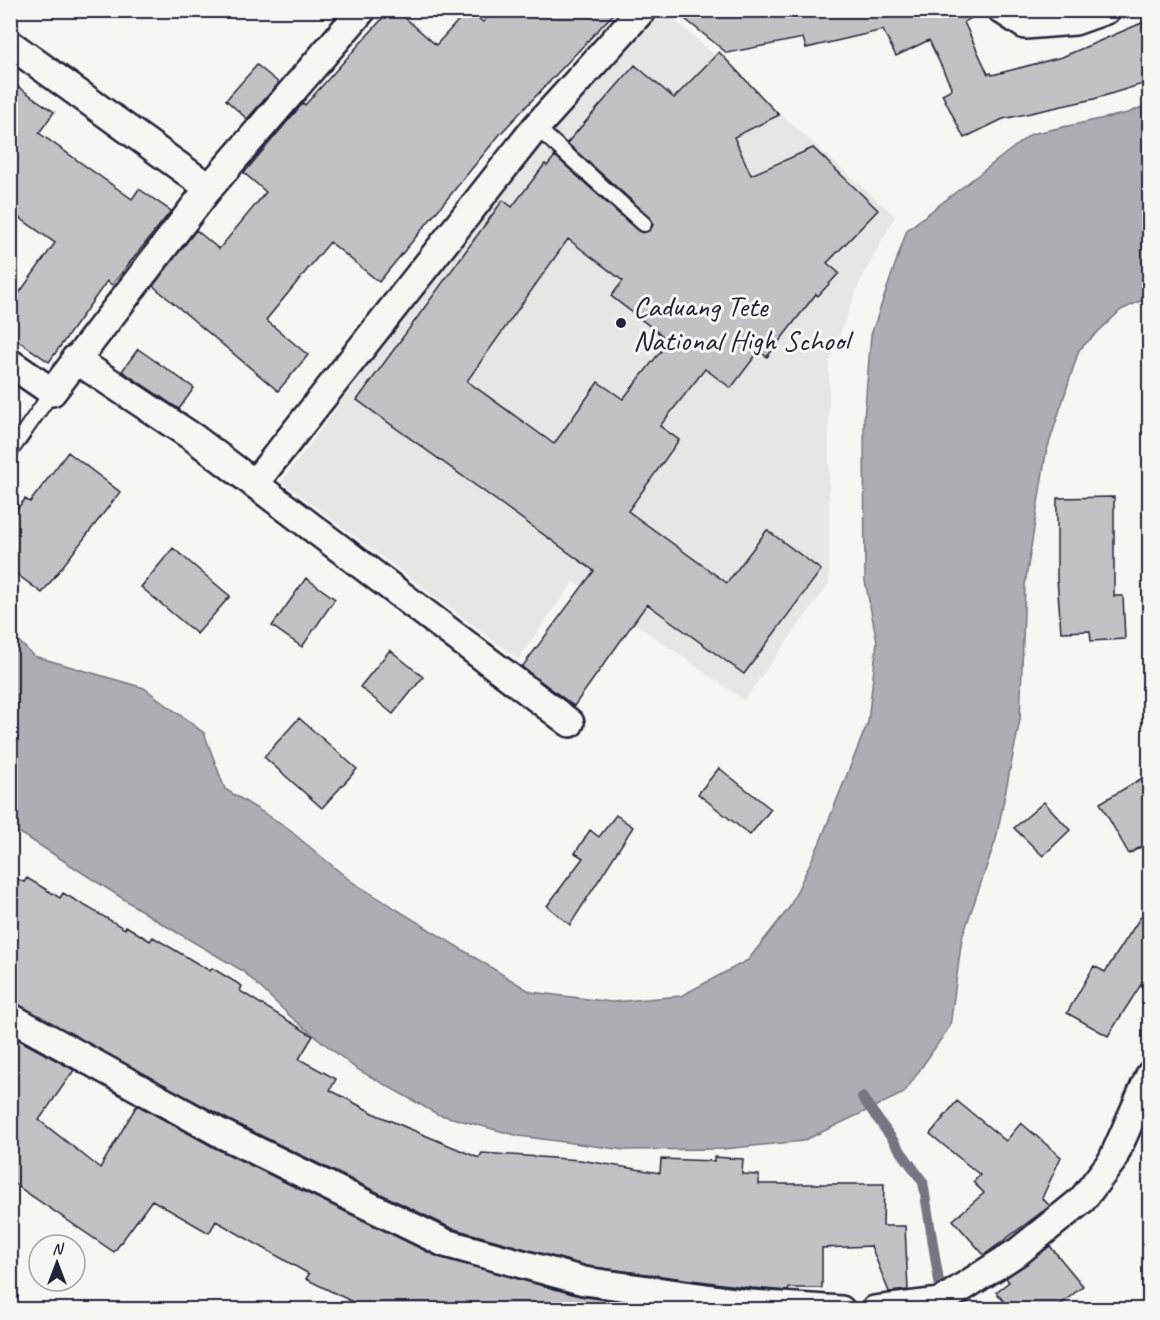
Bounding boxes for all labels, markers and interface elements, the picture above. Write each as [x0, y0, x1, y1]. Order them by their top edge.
place label: Caduang Tete National High School [633, 287, 854, 359]
marker: Caduang Tete National High School [614, 316, 628, 330]
north arrow [27, 1233, 87, 1293]
text: N [52, 1239, 65, 1259]

